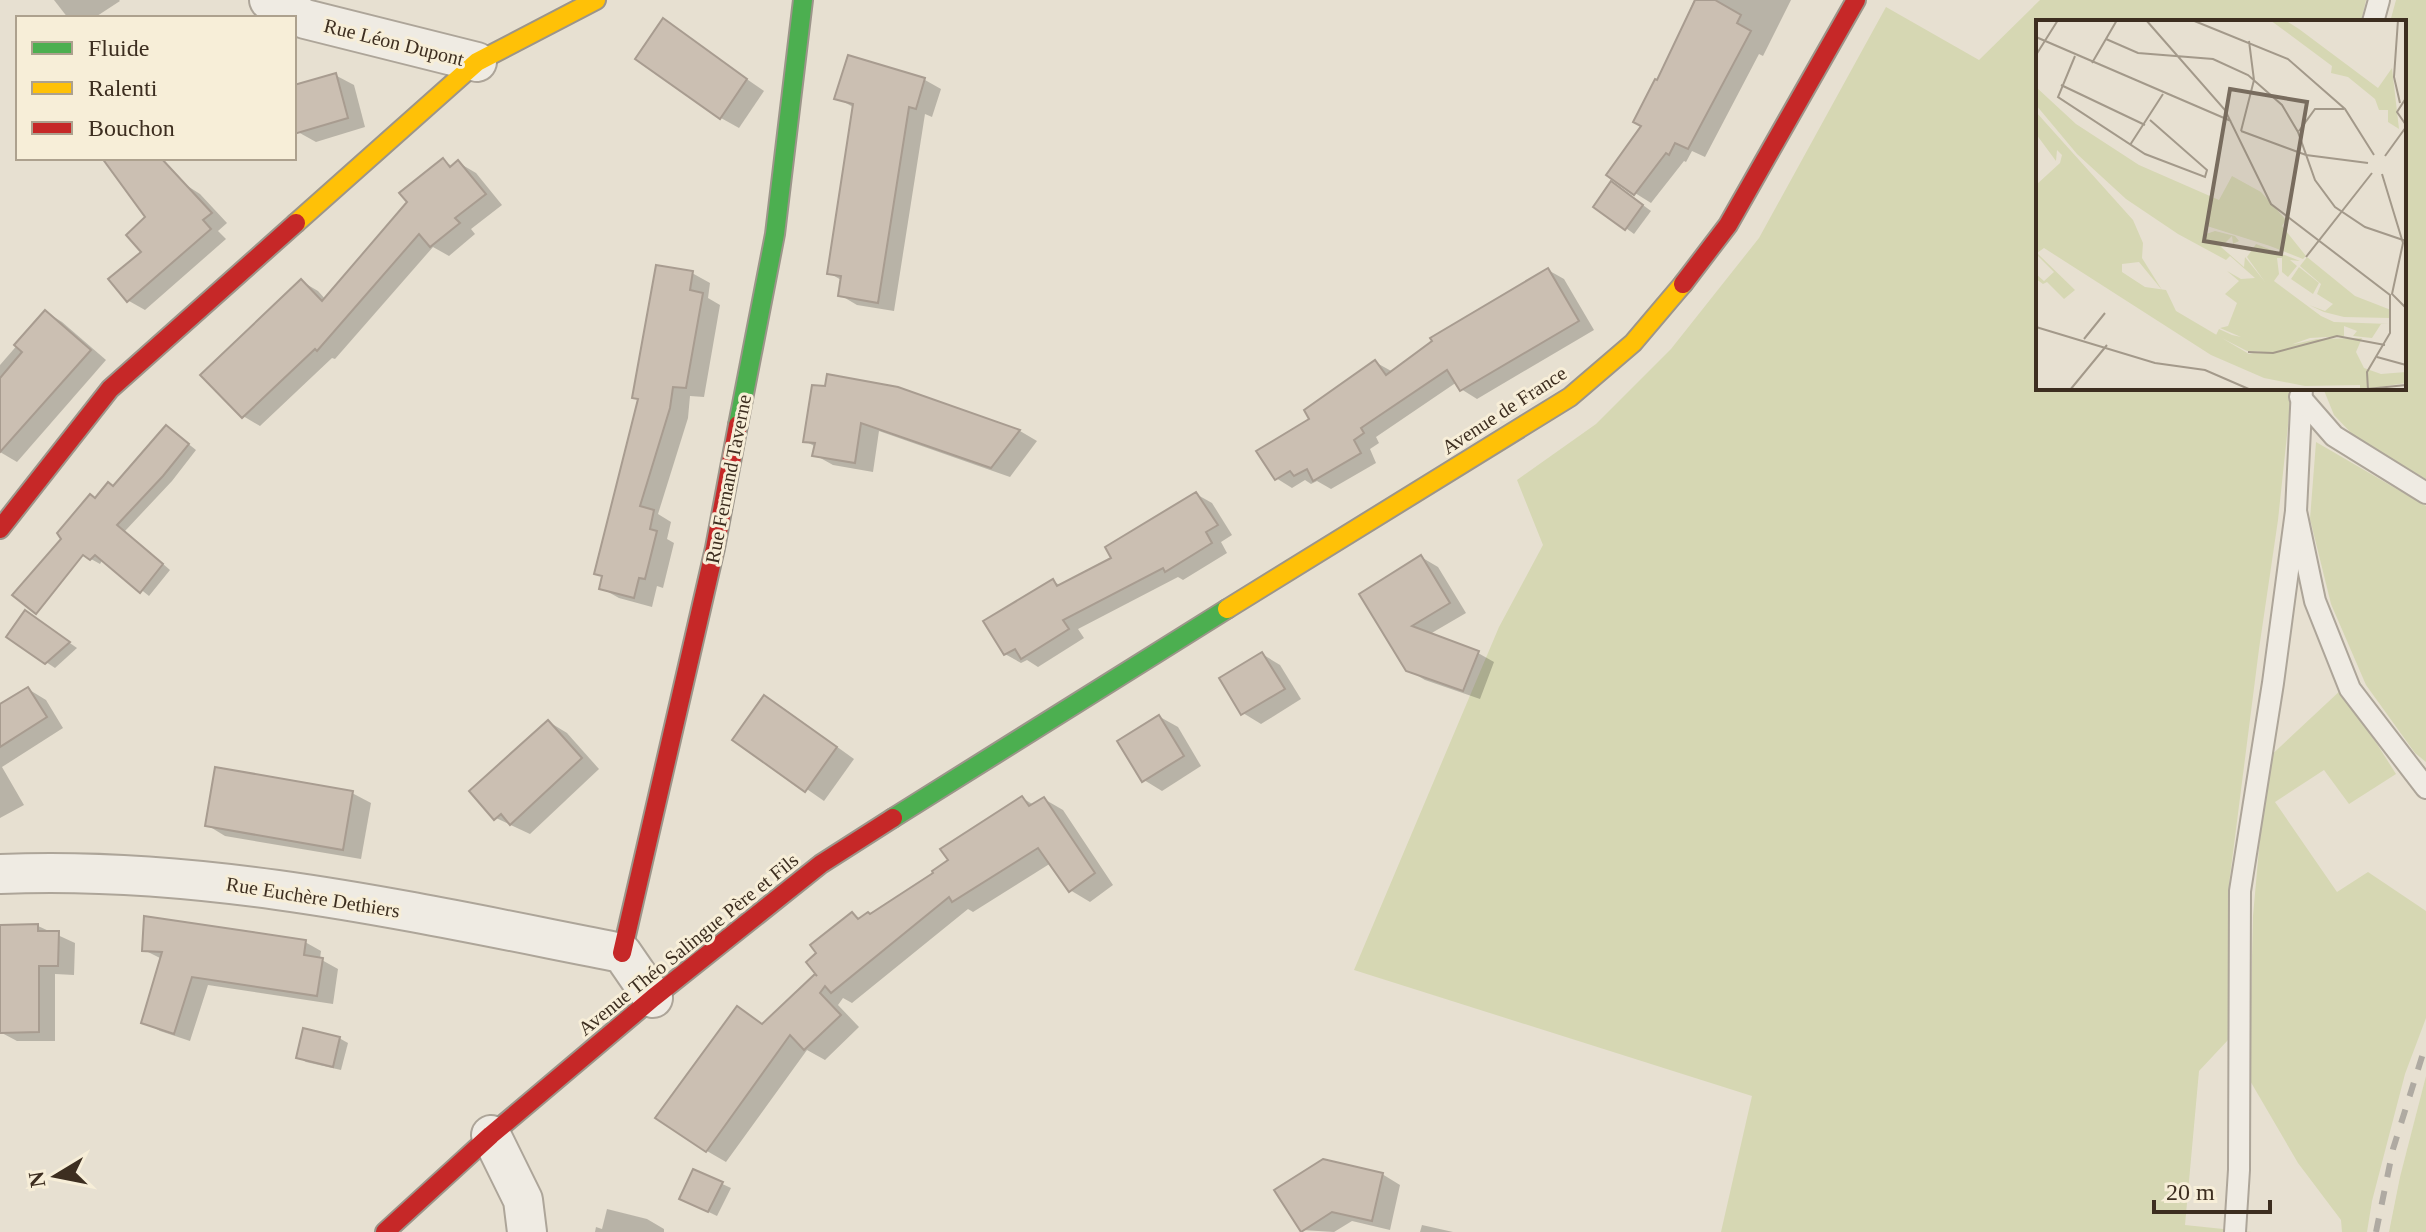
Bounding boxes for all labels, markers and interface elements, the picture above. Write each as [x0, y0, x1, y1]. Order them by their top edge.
street label: Rue Léon Dupont [322, 14, 467, 71]
legend [16, 16, 296, 160]
inset map [2036, 20, 2406, 390]
text: Fluide [88, 35, 149, 61]
text: Ralenti [88, 75, 158, 101]
text: Bouchon [88, 115, 175, 141]
street label: Avenue de France [1438, 361, 1570, 458]
street label: Rue Fernand Taverne [701, 393, 755, 565]
street label: Avenue Théo Salingue Père et Fils [574, 848, 803, 1040]
street label: Rue Euchère Dethiers [225, 872, 402, 922]
north arrow [16, 1136, 96, 1216]
scale bar [2154, 1164, 2270, 1214]
text: N [23, 1169, 50, 1189]
text: 20 m [2166, 1179, 2215, 1205]

